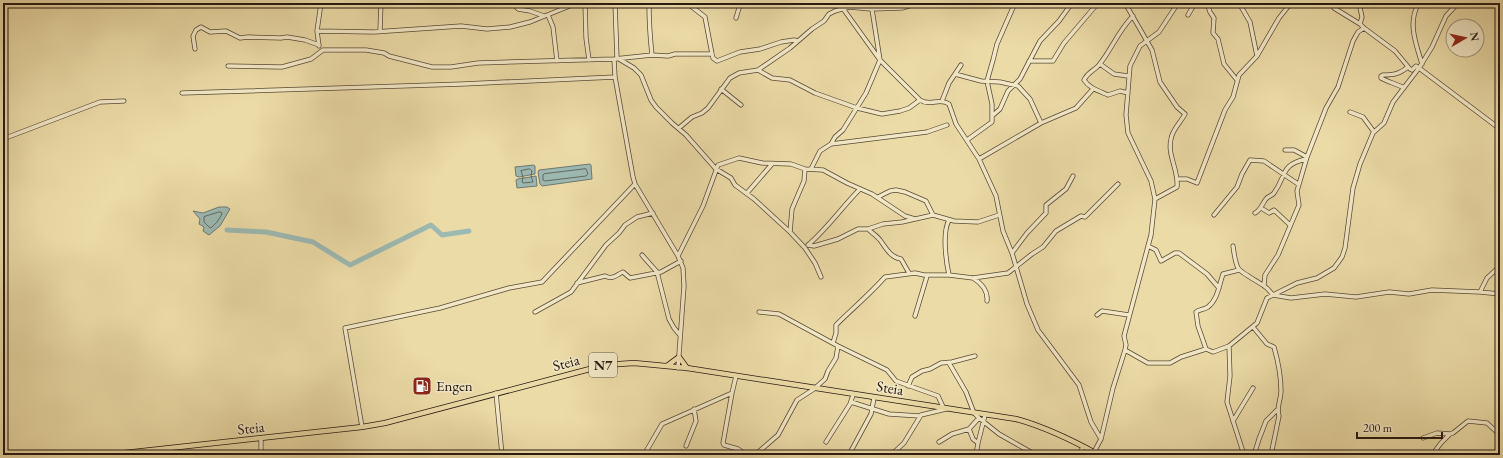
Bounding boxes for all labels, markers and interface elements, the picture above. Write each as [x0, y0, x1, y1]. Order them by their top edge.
north arrow [1445, 18, 1485, 58]
text: N [1467, 31, 1483, 42]
street label: Steia [550, 350, 581, 375]
road number: N7 [589, 353, 617, 377]
fuel station icon: Engen [411, 375, 433, 397]
place label: Engen [436, 376, 473, 395]
street label: Steia [875, 376, 905, 399]
scale bar [1357, 414, 1442, 440]
street label: Steia [236, 417, 265, 438]
text: 200 m [1363, 420, 1393, 436]

